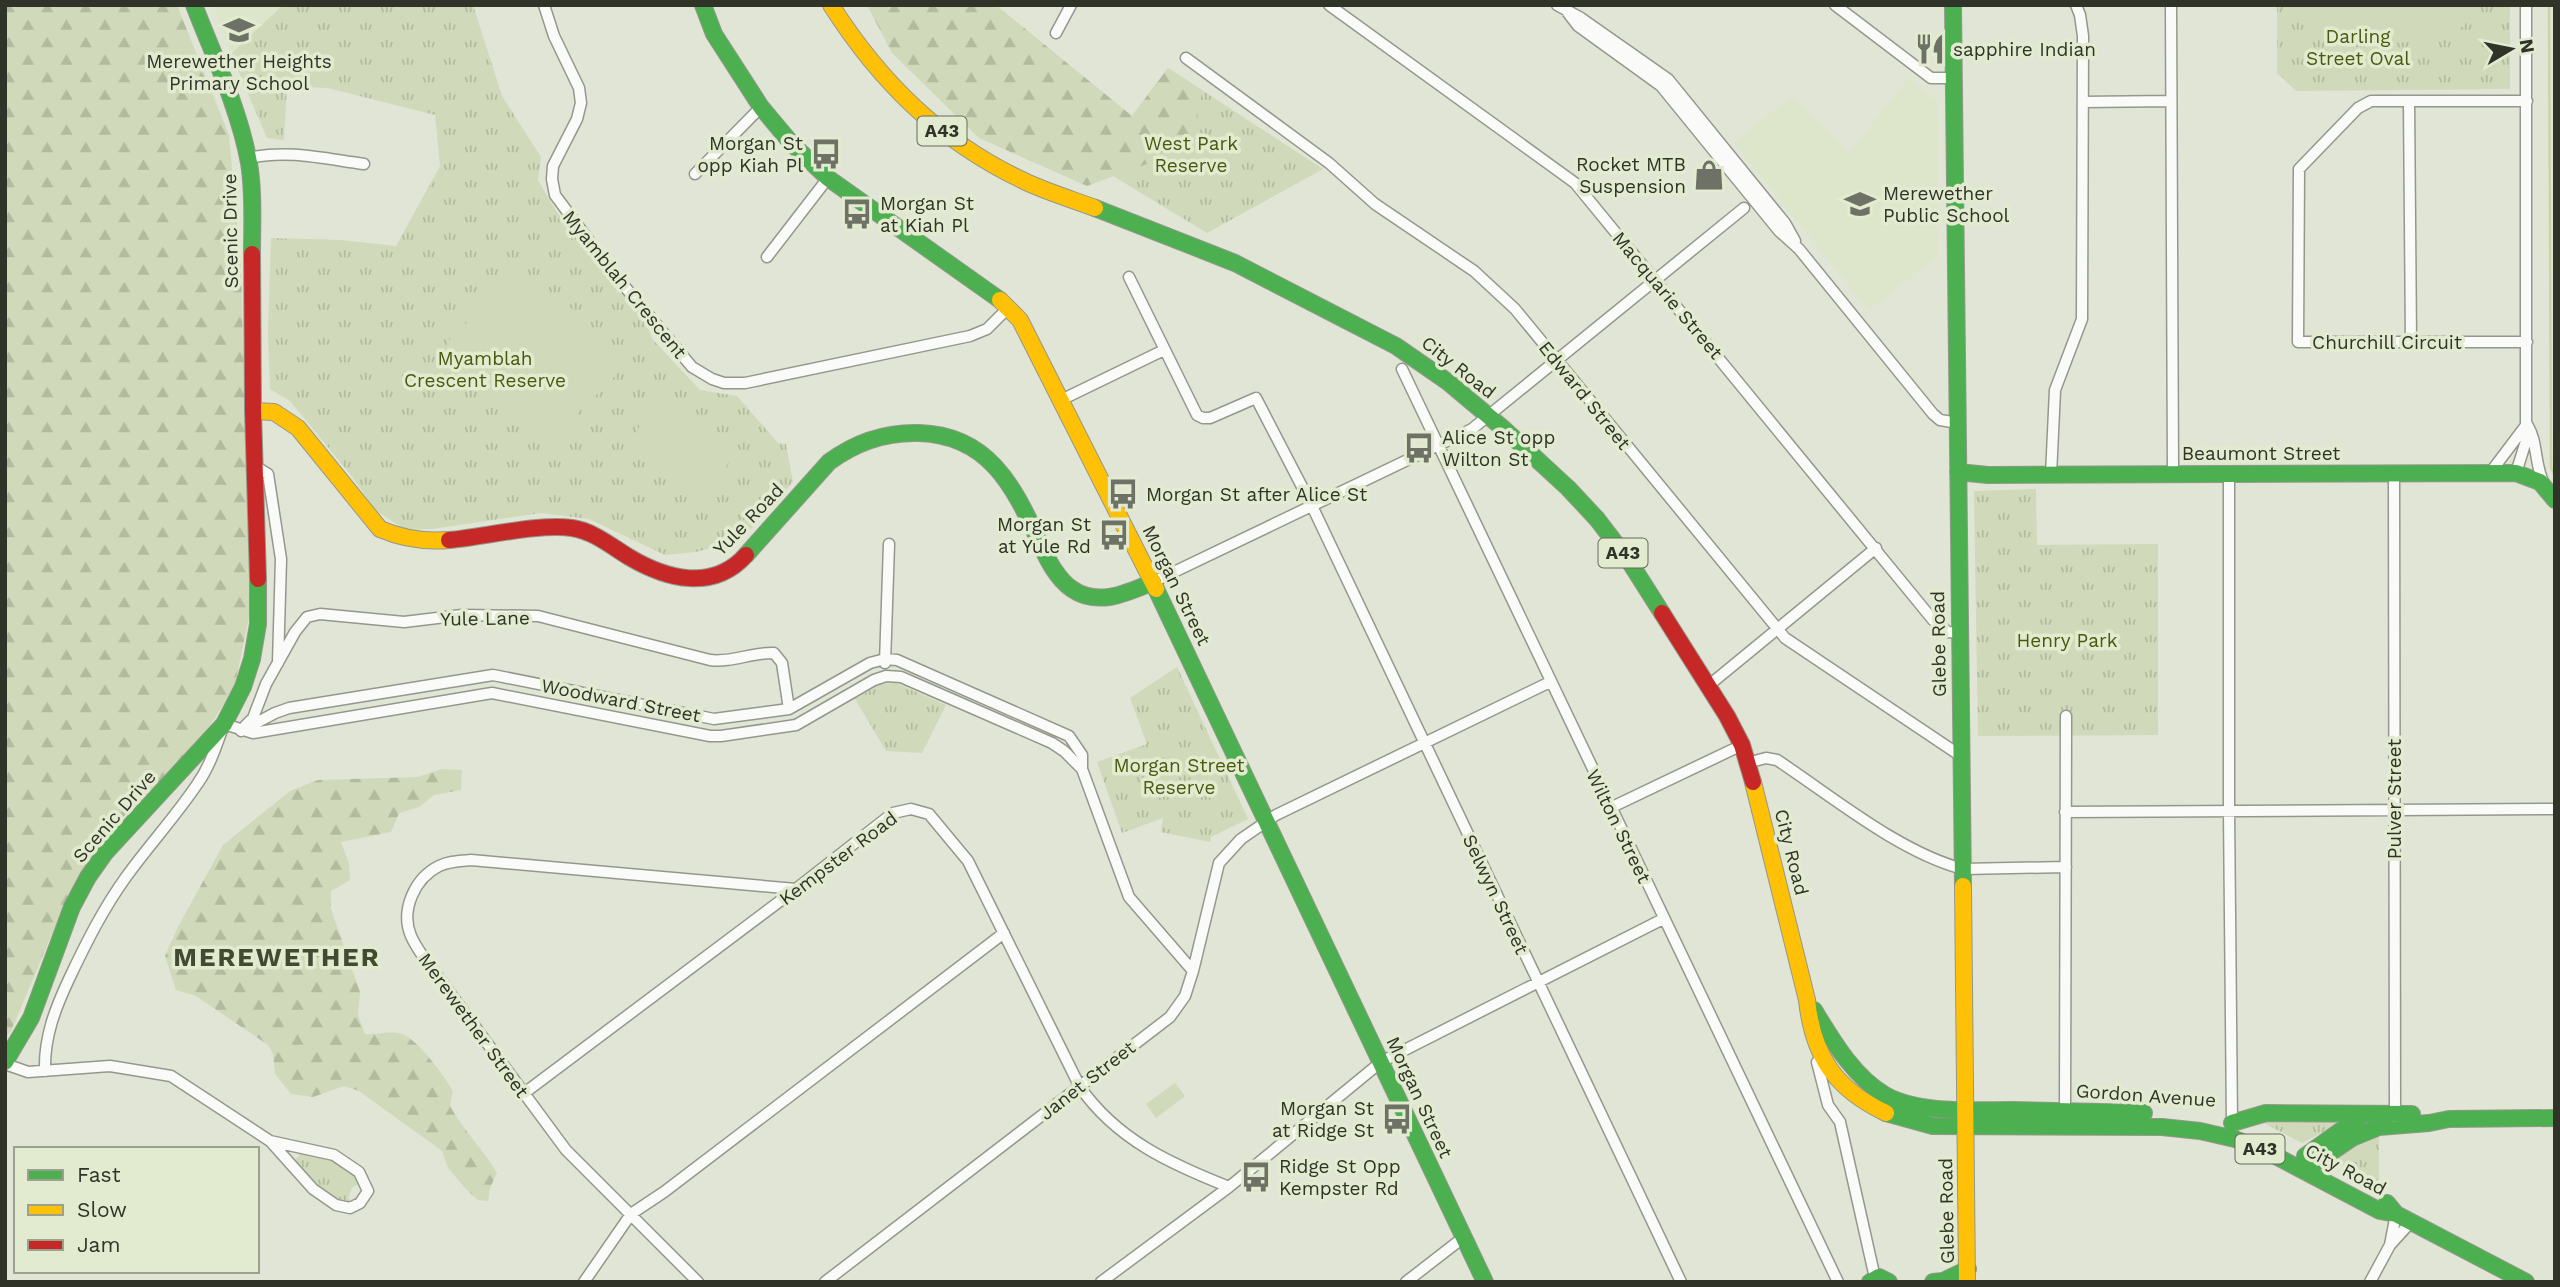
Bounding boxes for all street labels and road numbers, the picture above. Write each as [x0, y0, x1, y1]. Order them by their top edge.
road number: A43 [918, 116, 967, 146]
street label: Scenic Drive [218, 173, 243, 289]
street label: Myamblah Crescent [558, 206, 691, 363]
street label: Macquarie Street [1608, 227, 1728, 364]
street label: City Road [1417, 331, 1501, 404]
street label: Churchill Circuit [2312, 331, 2462, 354]
street label: Edward Street [1534, 336, 1635, 454]
street label: Beaumont Street [2182, 442, 2340, 465]
street label: Yule Road [708, 479, 788, 560]
street label: Morgan Street [1137, 521, 1216, 649]
road number: A43 [1598, 538, 1648, 568]
street label: Glebe Road [1926, 591, 1951, 697]
street label: Yule Lane [440, 606, 530, 631]
street label: Woodward Street [539, 674, 703, 727]
street label: Pulver Street [2383, 739, 2406, 859]
street label: Scenic Drive [68, 765, 161, 867]
street label: Wilton Street [1581, 766, 1656, 887]
street label: Kempster Road [775, 807, 902, 910]
street label: City Road [1770, 807, 1813, 898]
street label: Selwyn Street [1458, 831, 1533, 958]
street label: Merewether Street [413, 948, 534, 1102]
street label: Morgan Street [1381, 1033, 1458, 1161]
street label: Janet Street [1035, 1036, 1140, 1125]
street label: Gordon Avenue [2075, 1079, 2217, 1112]
road number: A43 [2236, 1134, 2284, 1164]
street label: City Road [2301, 1139, 2390, 1200]
street label: Glebe Road [1934, 1158, 1959, 1264]

